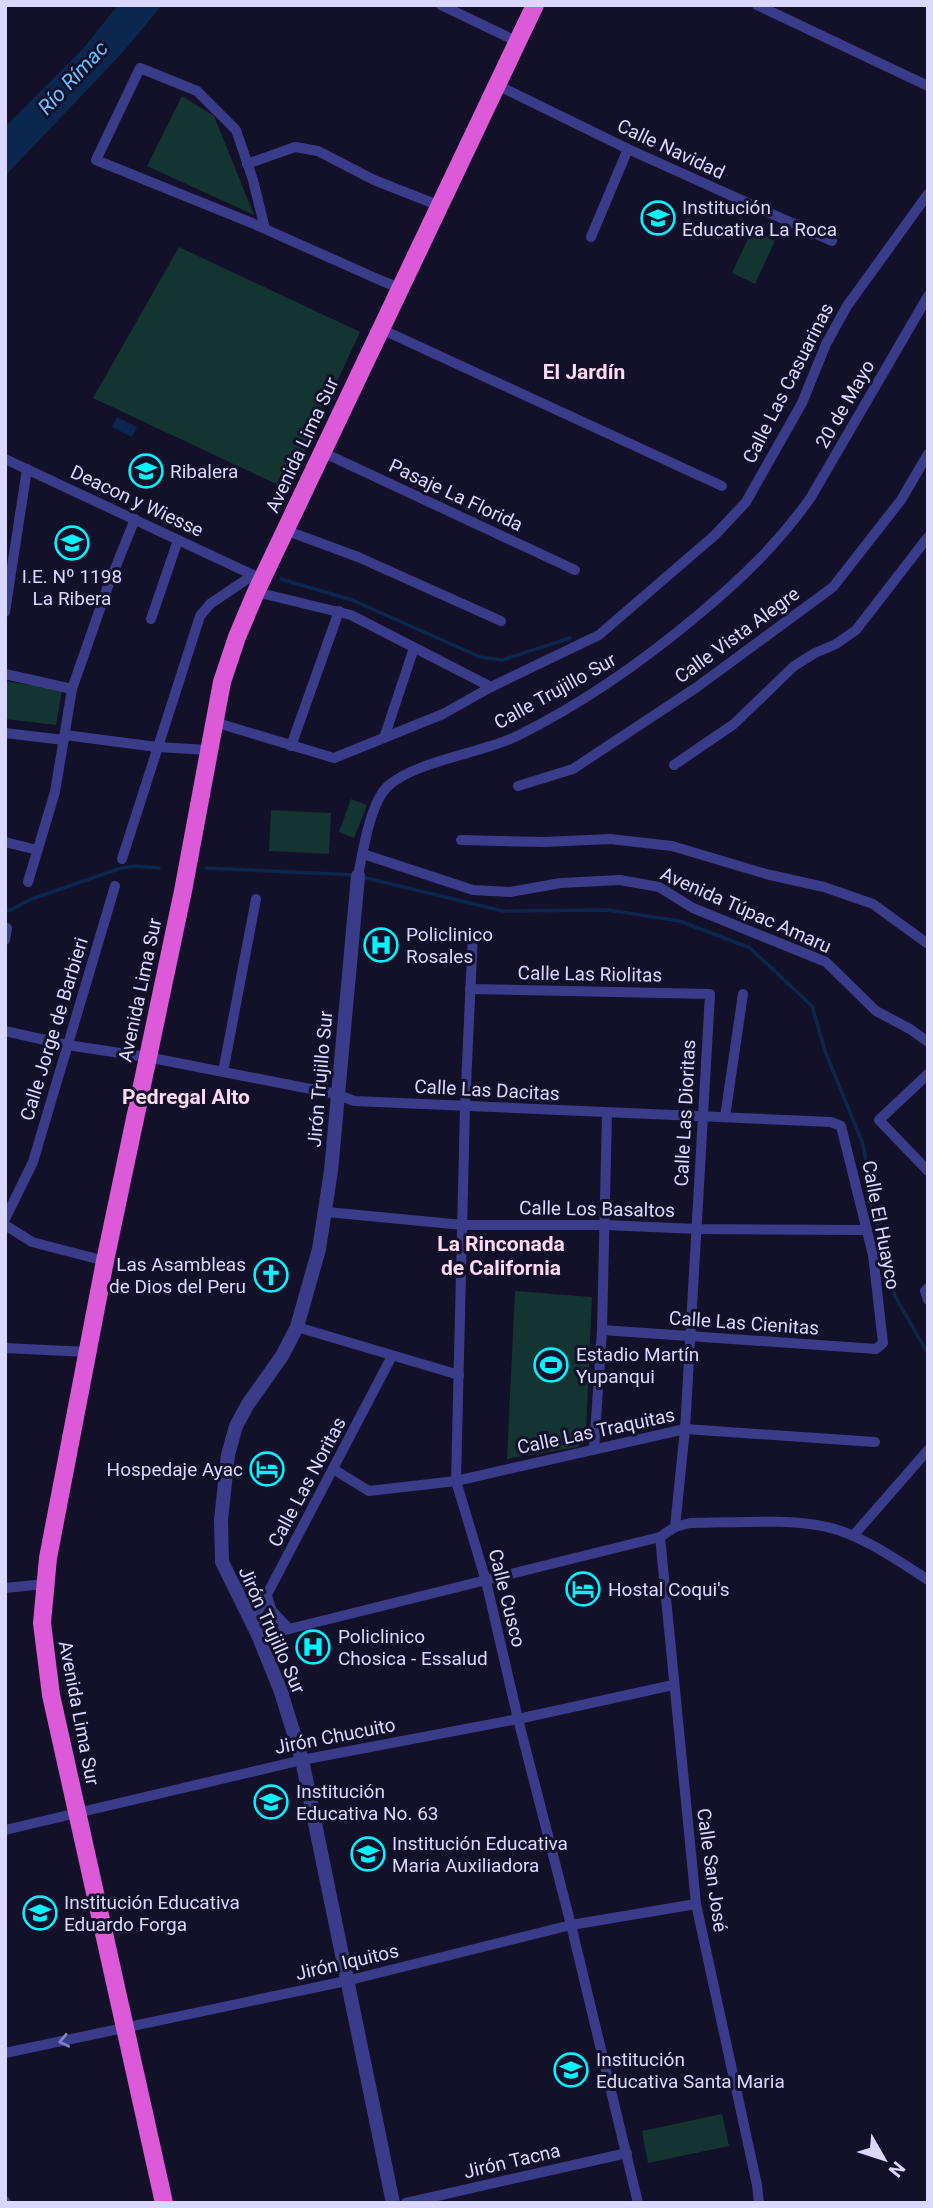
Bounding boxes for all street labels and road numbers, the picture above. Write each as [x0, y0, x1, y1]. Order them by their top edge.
street label: Calle Navidad [614, 114, 728, 184]
street label: Calle Las Casuarinas [738, 299, 838, 467]
street label: 20 de Mayo [811, 356, 879, 452]
street label: Avenida Lima Sur [261, 373, 344, 516]
street label: Pasaje La Florida [385, 454, 527, 536]
street label: Deacon y Wiesse [67, 460, 207, 542]
street label: Calle Vista Alegre [670, 582, 804, 688]
street label: Calle Trujillo Sur [490, 648, 621, 734]
street label: Avenida Túpac Amaru [657, 862, 835, 958]
street label: Avenida Lima Sur [113, 915, 167, 1064]
street label: Calle Jorge de Barbieri [15, 935, 93, 1123]
street label: Calle Las Riolitas [518, 961, 662, 987]
street label: Jirón Trujillo Sur [303, 1009, 337, 1148]
street label: Calle Las Dioritas [670, 1039, 700, 1187]
street label: Calle Las Dacitas [414, 1075, 560, 1105]
street label: Calle El Huayco [857, 1159, 905, 1291]
street label: Calle Los Basaltos [519, 1196, 675, 1222]
street label: Calle Las Cienitas [668, 1306, 820, 1340]
street label: Calle Las Traquitas [515, 1403, 677, 1459]
street label: Calle Las Noritas [263, 1413, 351, 1551]
street label: Calle Cusco [484, 1547, 530, 1649]
street label: Jirón Trujillo Sur [234, 1563, 311, 1698]
street label: Avenida Lima Sur [54, 1639, 104, 1788]
street label: Jirón Chucuito [273, 1713, 397, 1759]
street label: Calle San José [692, 1807, 732, 1933]
street label: Jirón Iquitos [293, 1939, 401, 1985]
street label: Jirón Tacna [461, 2139, 563, 2183]

